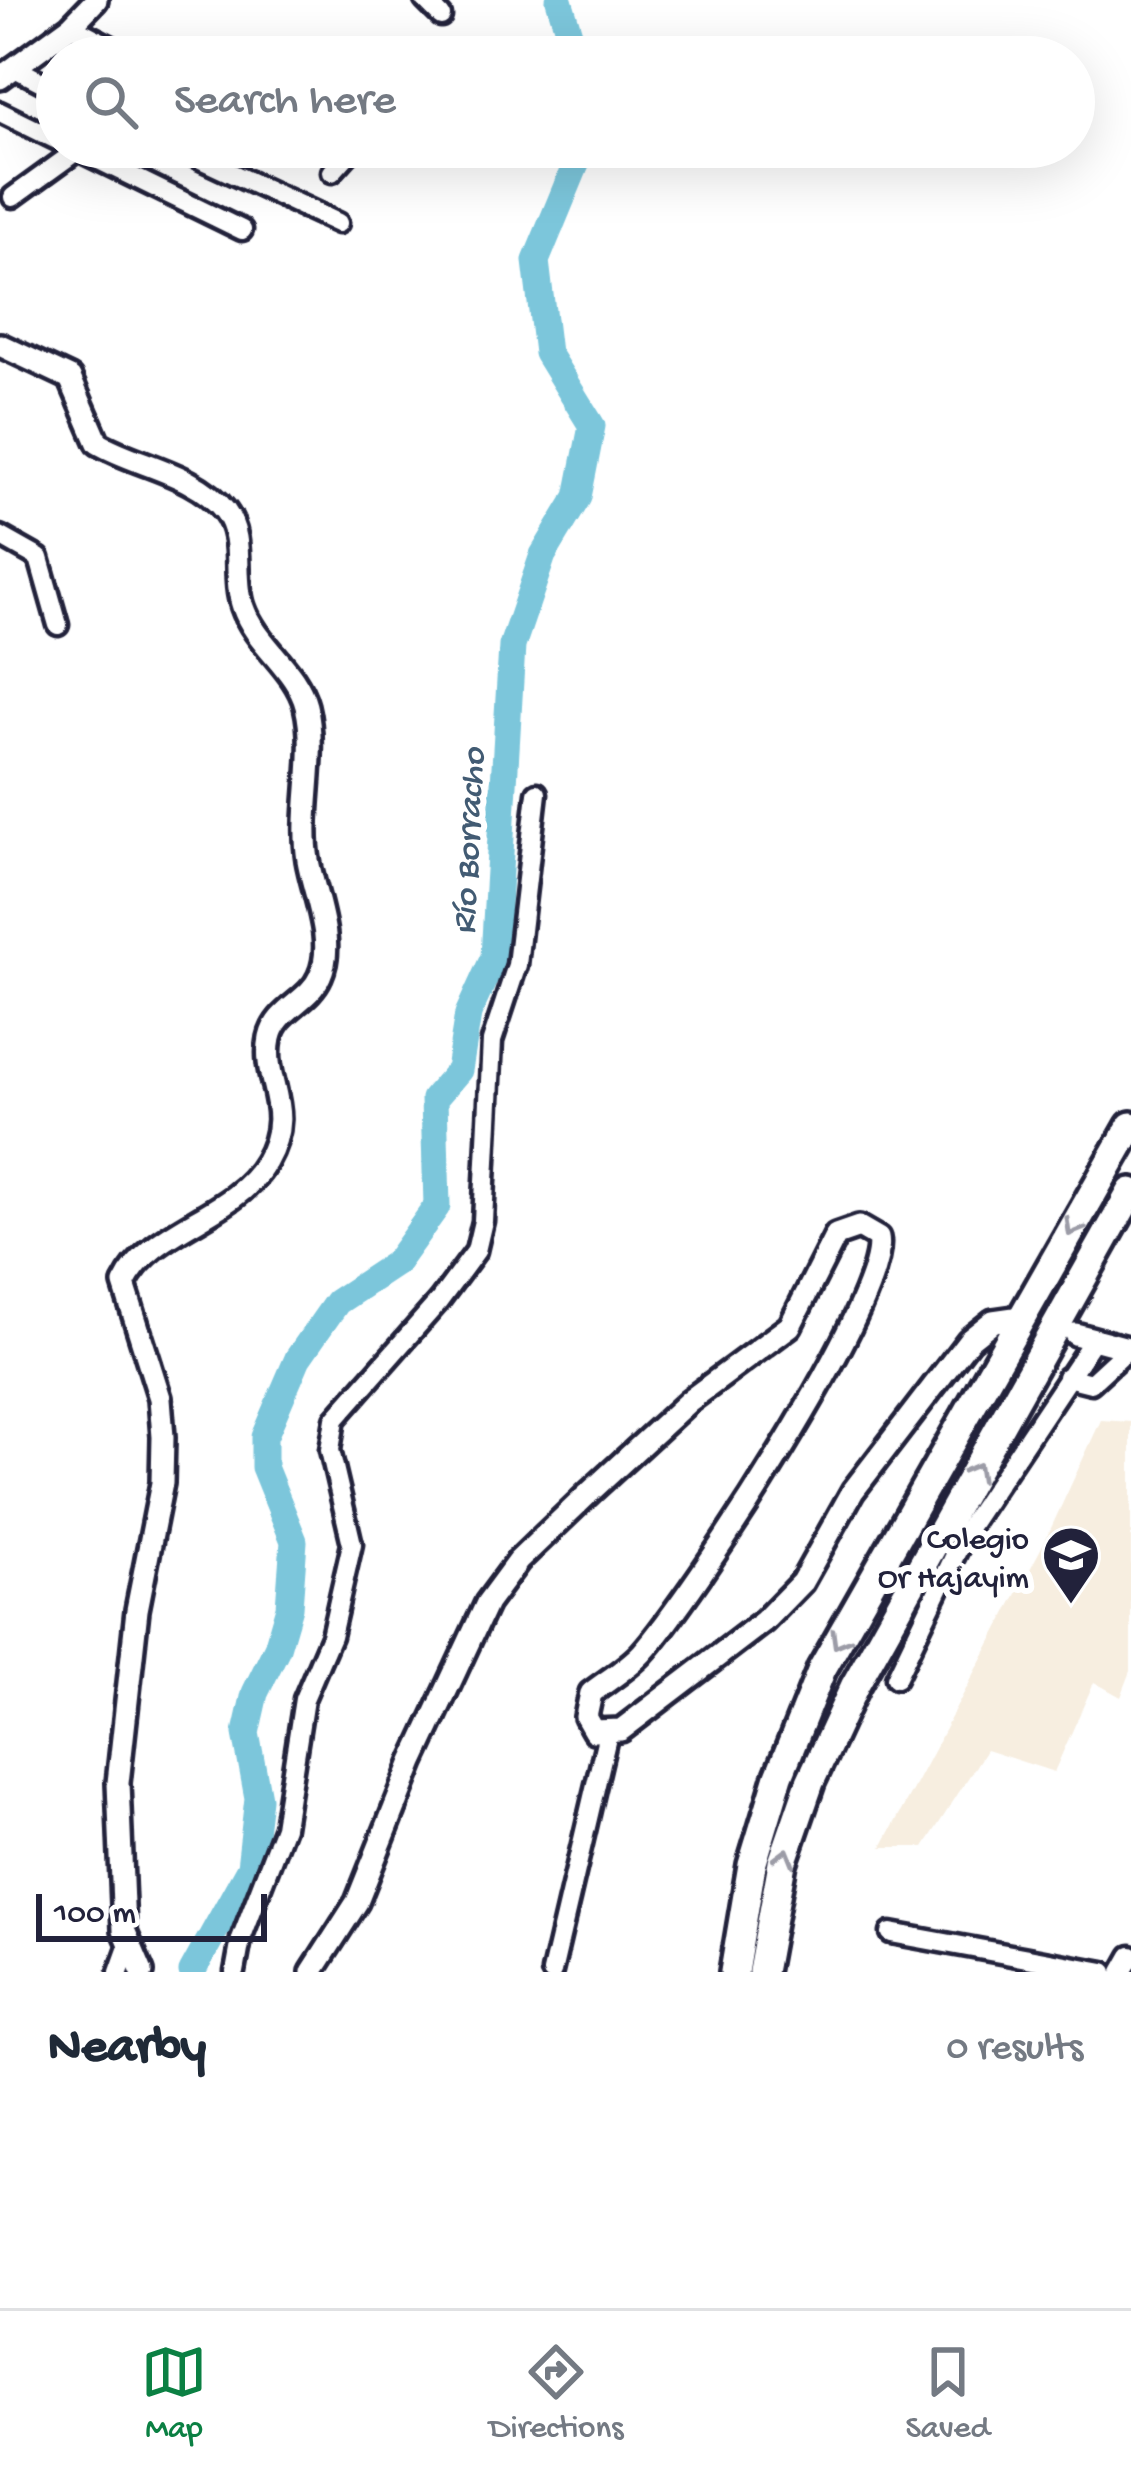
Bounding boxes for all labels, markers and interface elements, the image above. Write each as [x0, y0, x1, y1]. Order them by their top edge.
search box [36, 36, 1095, 168]
icon: search [78, 69, 144, 135]
text: Search here [174, 76, 396, 129]
water label: Río Borracho [445, 746, 498, 936]
one-way arrow [1065, 1215, 1088, 1236]
one-way arrow [961, 1462, 984, 1483]
place label: Colegio Or Hajayim [878, 1523, 1029, 1599]
school or university icon: Colegio Or Hajayim [1040, 1524, 1102, 1606]
one-way arrow [830, 1627, 853, 1649]
one-way arrow [771, 1848, 796, 1869]
scale bar [36, 1888, 267, 1941]
text: 100 m [54, 1896, 136, 1934]
text: Nearby [48, 2020, 206, 2080]
text: 0 results [946, 2027, 1083, 2073]
tab: Map [141, 2339, 207, 2449]
tab: Directions [489, 2339, 623, 2449]
tab: Saved [905, 2339, 990, 2449]

